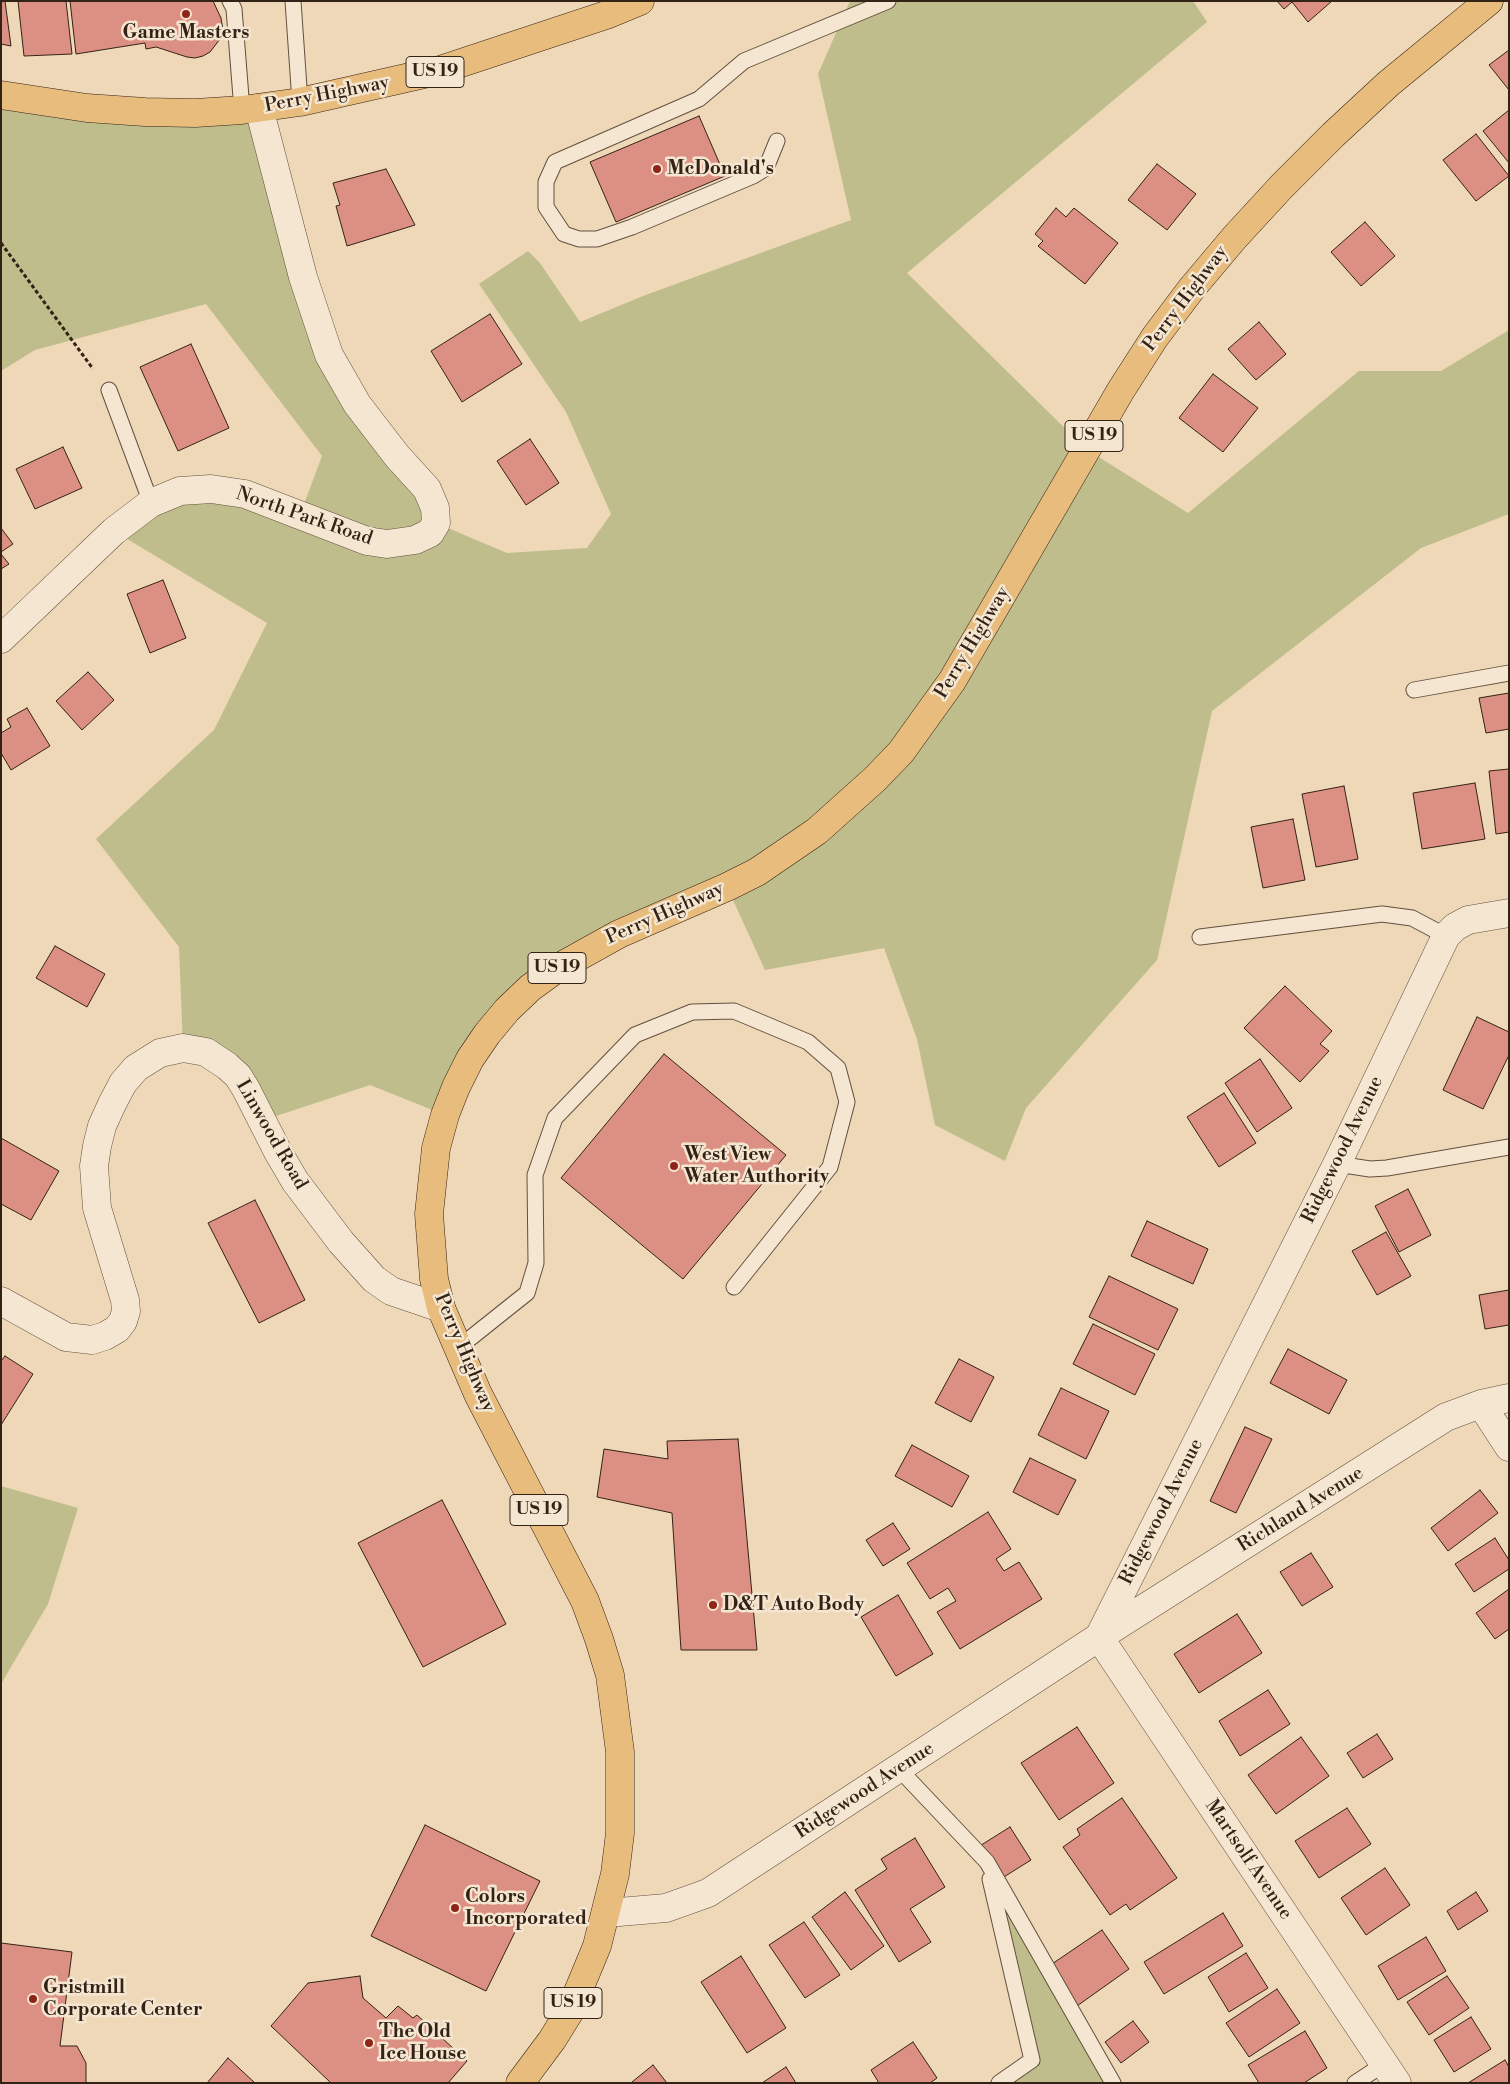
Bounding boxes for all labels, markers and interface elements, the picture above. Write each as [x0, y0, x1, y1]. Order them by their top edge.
marker: Game Masters [180, 8, 192, 20]
place label: Game Masters [123, 22, 249, 44]
road number: US 19 [406, 56, 464, 88]
street label: Perry Highway [263, 72, 391, 118]
place label: McDonald's [667, 158, 774, 180]
marker: McDonald's [651, 163, 663, 175]
street label: Perry Highway [1139, 242, 1233, 356]
road number: US 19 [1065, 421, 1123, 452]
street label: North Park Road [233, 483, 375, 551]
street label: Perry Highway [931, 583, 1015, 703]
street label: Perry Highway [603, 878, 727, 950]
road number: US 19 [528, 952, 586, 984]
street label: Ridgewood Avenue [1297, 1073, 1389, 1227]
street label: Linwood Road [230, 1076, 312, 1194]
place label: West View Water Authority [684, 1144, 829, 1188]
marker: West View Water Authority [668, 1160, 680, 1172]
street label: Perry Highway [429, 1290, 499, 1416]
street label: Ridgewood Avenue [1115, 1435, 1209, 1589]
street label: Richland Avenue [1234, 1462, 1368, 1558]
road number: US 19 [510, 1494, 568, 1526]
place label: D&T Auto Body [723, 1594, 864, 1616]
marker: D&T Auto Body [707, 1599, 719, 1611]
street label: Ridgewood Avenue [791, 1738, 939, 1844]
street label: Martsolf Avenue [1199, 1796, 1297, 1924]
place label: Colors Incorporated [465, 1886, 587, 1930]
marker: Colors Incorporated [449, 1902, 461, 1914]
place label: Gristmill Corporate Center [43, 1977, 203, 2021]
road number: US 19 [544, 1988, 602, 2019]
marker: Gristmill Corporate Center [27, 1993, 39, 2005]
place label: The Old Ice House [379, 2021, 466, 2065]
marker: The Old Ice House [363, 2037, 375, 2049]

